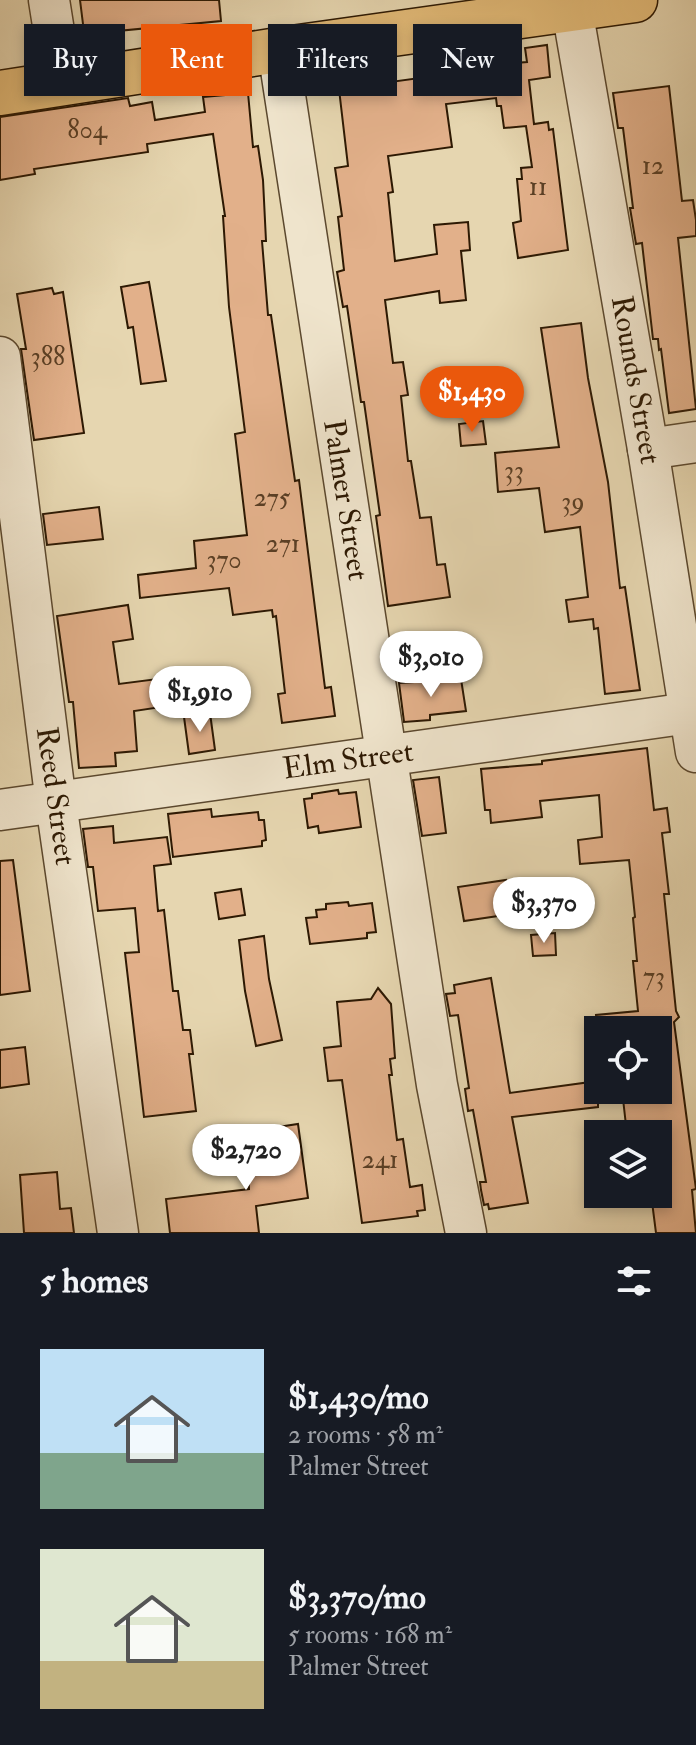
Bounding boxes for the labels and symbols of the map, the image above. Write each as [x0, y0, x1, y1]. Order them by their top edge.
house number: 804 [67, 114, 108, 146]
house number: 12 [642, 150, 664, 182]
house number: 11 [529, 171, 547, 203]
street label: Rounds Street [603, 293, 669, 467]
house number: 388 [31, 341, 65, 373]
pin: $1,430 [407, 366, 537, 434]
street label: Palmer Street [315, 417, 377, 583]
house number: 33 [504, 455, 524, 487]
house number: 275 [254, 482, 291, 514]
house number: 39 [561, 486, 585, 518]
house number: 271 [266, 528, 300, 560]
house number: 370 [206, 544, 242, 576]
pin: $3,010 [366, 631, 496, 699]
pin: $1,910 [135, 666, 265, 734]
street label: Reed Street [28, 724, 84, 868]
street label: Elm Street [280, 733, 416, 787]
pin: $3,370 [479, 877, 609, 945]
house number: 73 [643, 961, 665, 993]
pin: $2,720 [181, 1124, 311, 1192]
house number: 241 [362, 1144, 398, 1176]

